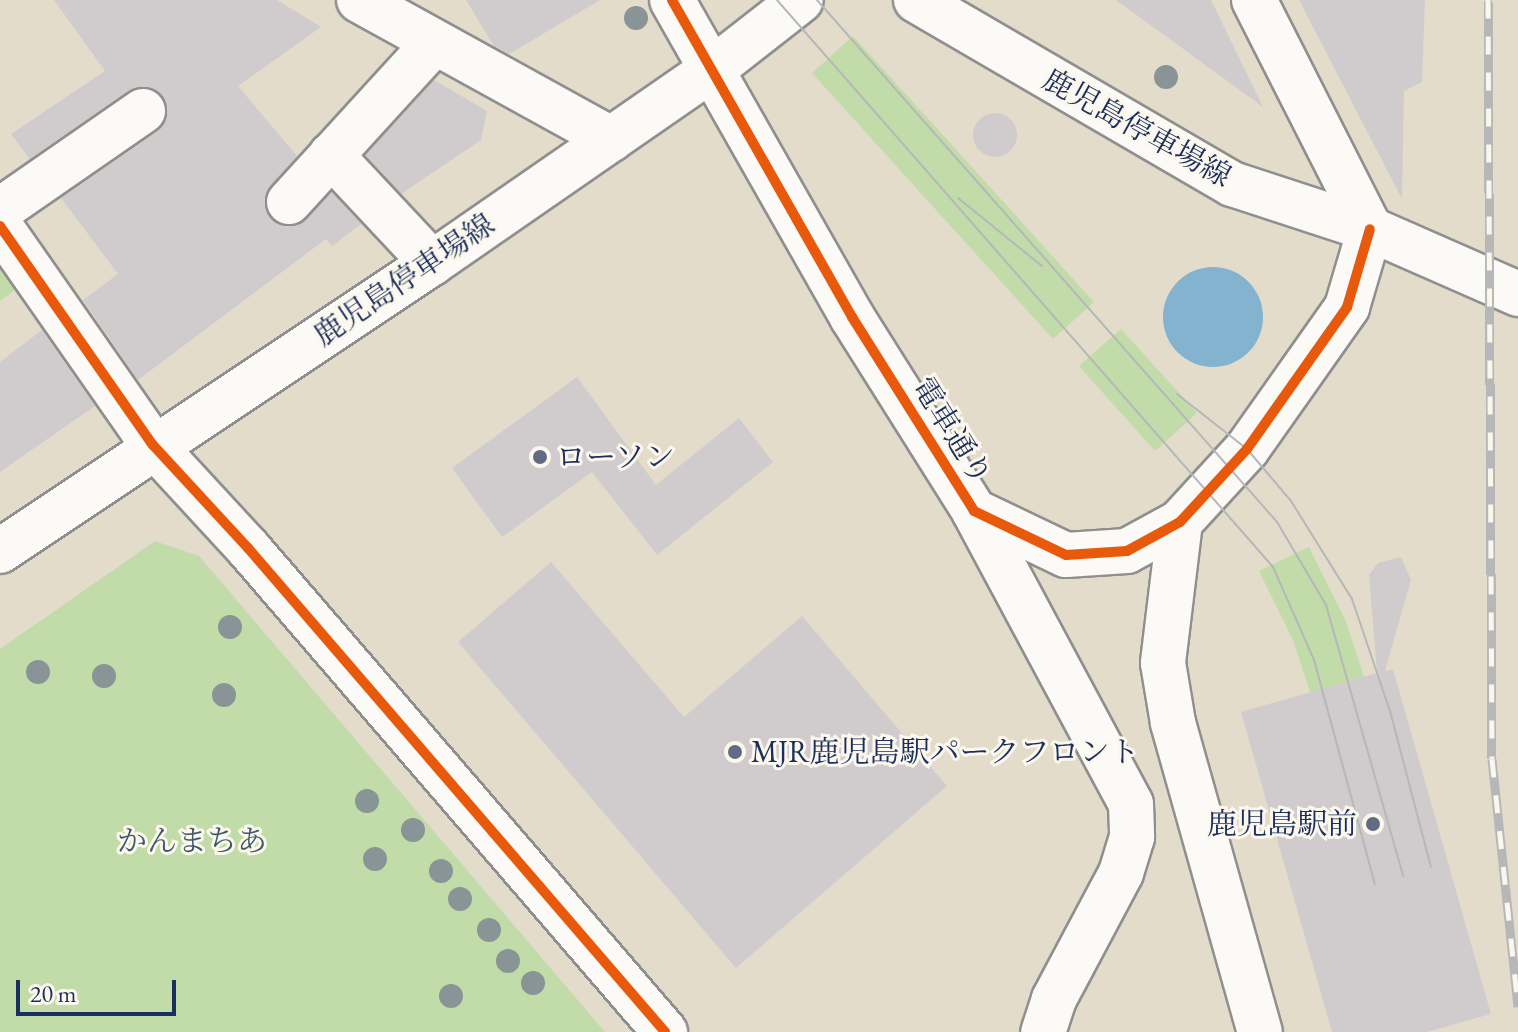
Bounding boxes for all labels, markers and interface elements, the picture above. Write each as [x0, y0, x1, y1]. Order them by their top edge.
street label: 鹿児島停車場線 [1036, 61, 1238, 195]
street label: 鹿児島停車場線 [307, 206, 501, 354]
street label: 電車通り [905, 371, 999, 491]
place label: ローソン [556, 439, 676, 475]
marker: ローソン [531, 448, 549, 466]
place label: MJR鹿児島駅パークフロント [751, 734, 1140, 770]
marker: MJR鹿児島駅パークフロント [726, 743, 744, 761]
place label: 鹿児島駅前 [1207, 806, 1357, 842]
marker: 鹿児島駅前 [1364, 815, 1382, 833]
park label: かんまちあ [117, 823, 267, 859]
scale bar [20, 964, 180, 1014]
text: 20 m [30, 978, 77, 1009]

